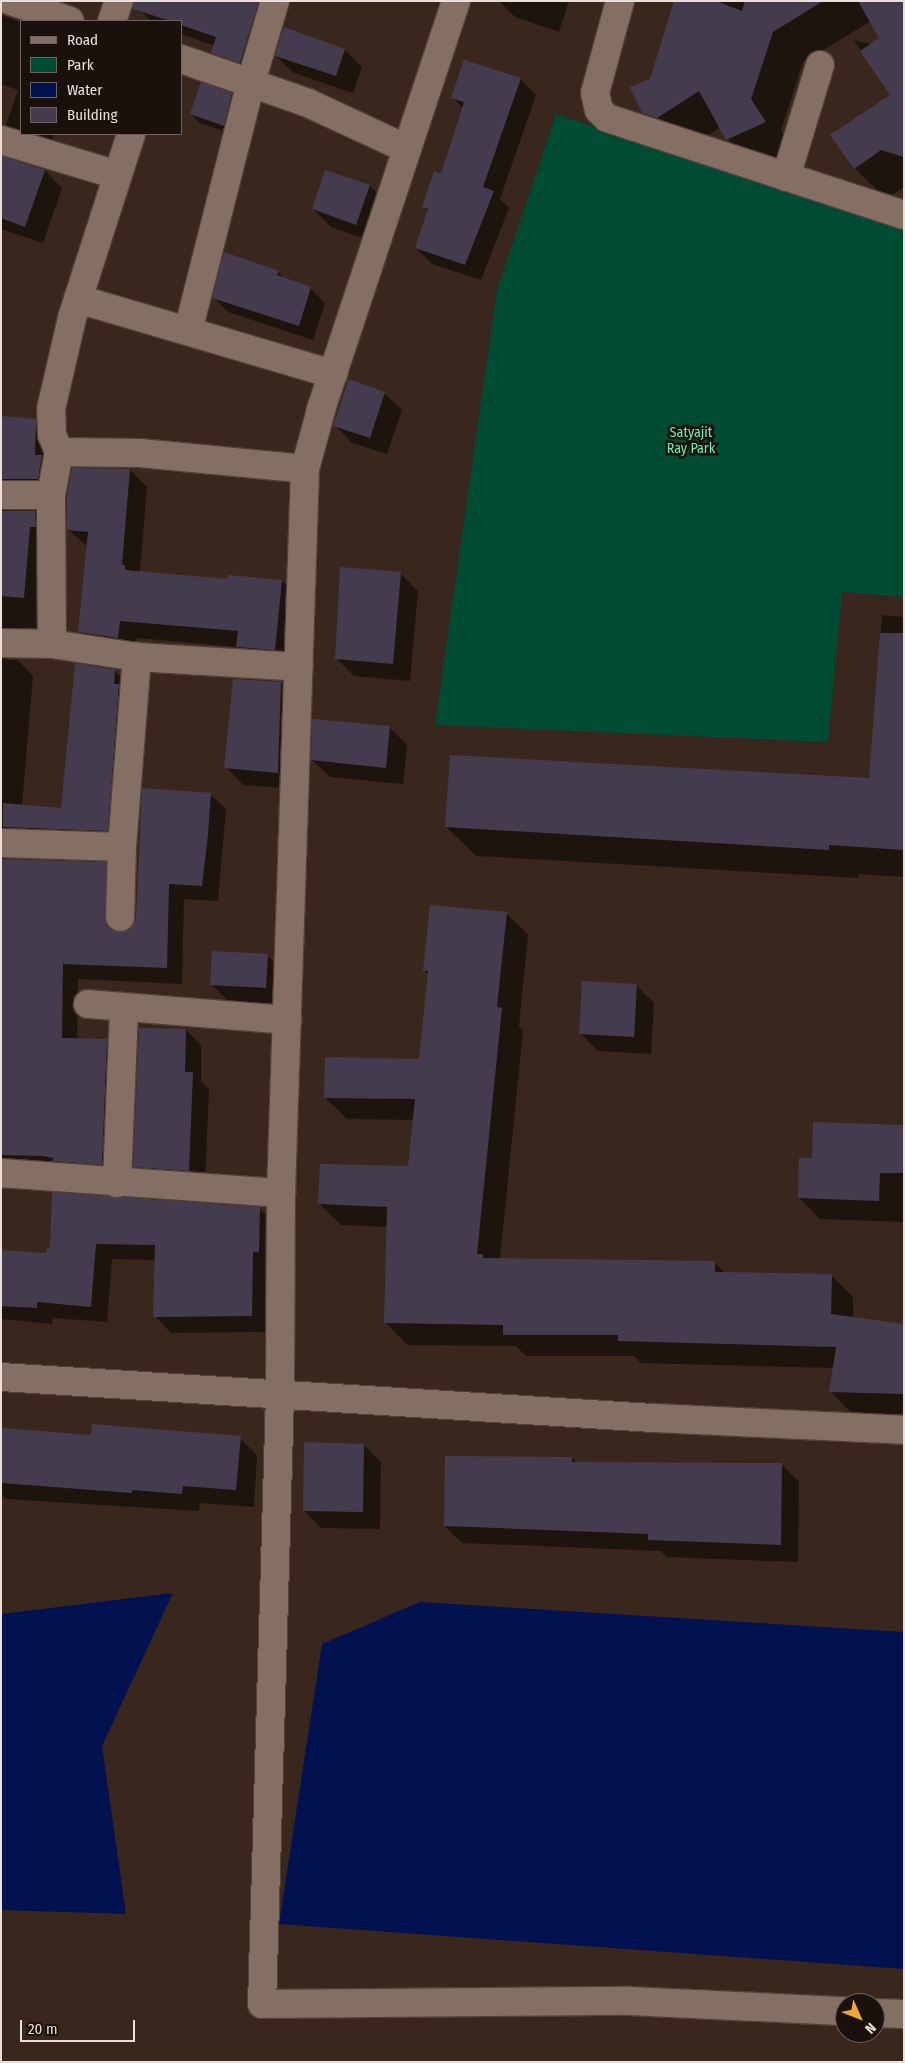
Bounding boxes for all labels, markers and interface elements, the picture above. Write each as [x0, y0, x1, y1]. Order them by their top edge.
legend [20, 20, 182, 135]
text: Road [67, 31, 98, 49]
text: Park [67, 56, 94, 74]
text: Water [67, 81, 102, 99]
text: Building [67, 106, 118, 124]
park label: Satyajit Ray Park [667, 425, 715, 458]
north arrow [835, 1993, 885, 2043]
scale bar [22, 2010, 138, 2042]
text: N [861, 2019, 879, 2037]
text: 20 m [28, 2020, 58, 2038]

